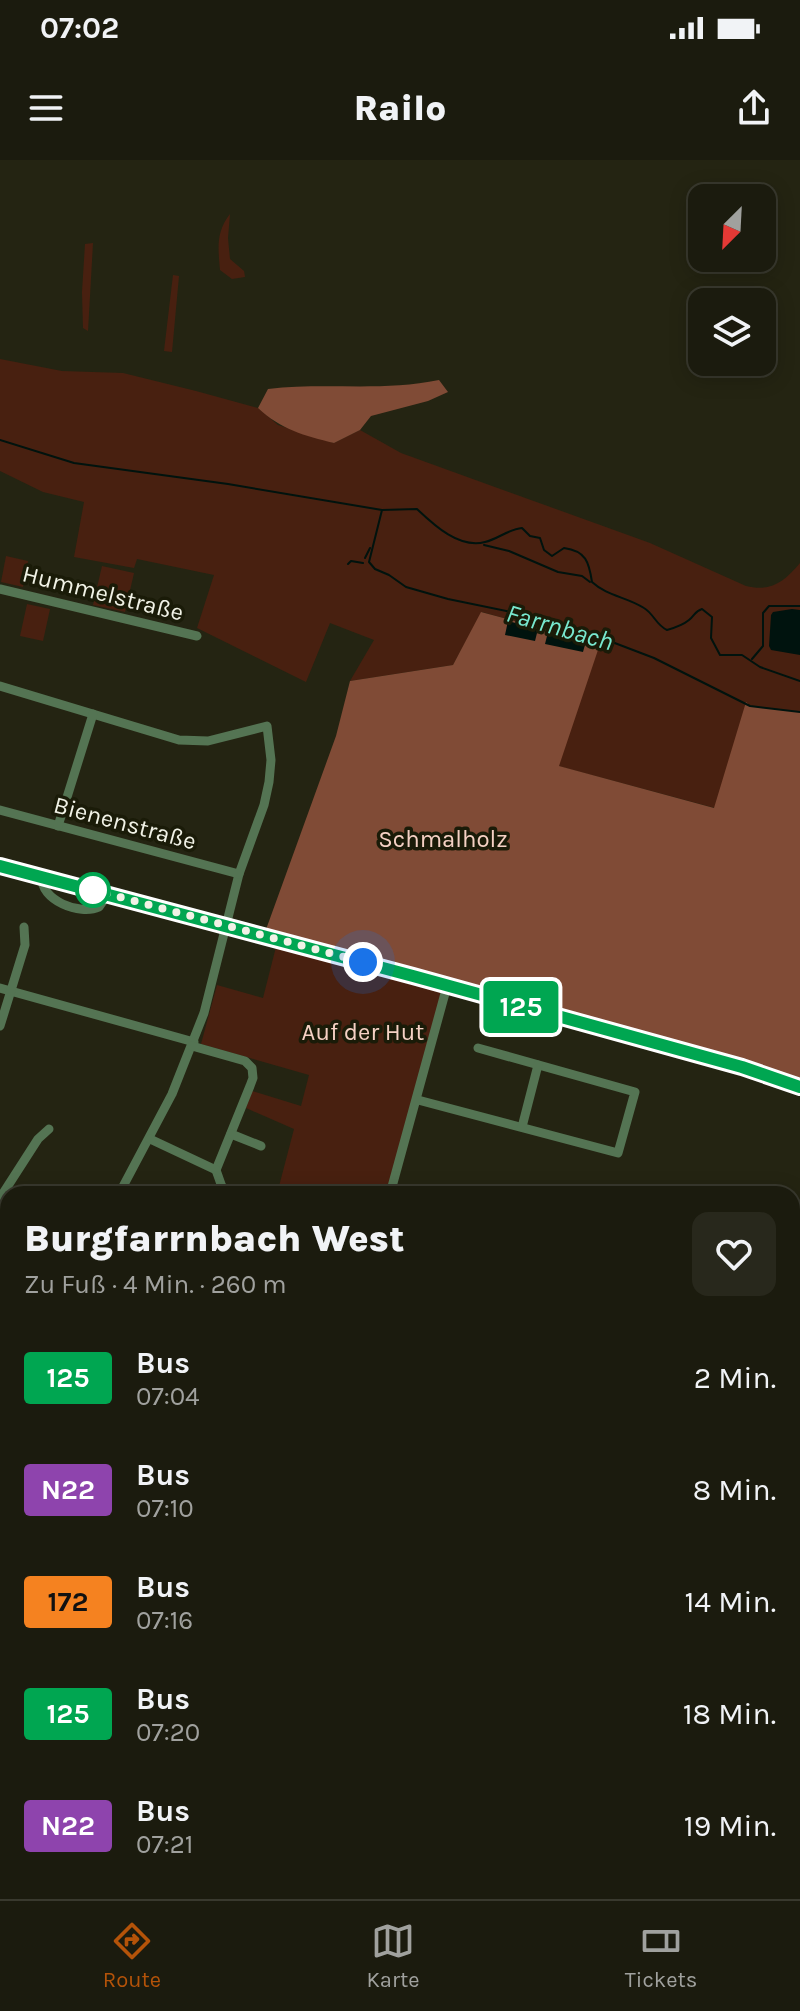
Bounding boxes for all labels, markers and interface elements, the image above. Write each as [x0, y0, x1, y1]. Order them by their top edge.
text: 07:02 [40, 10, 119, 46]
icon: menu [24, 86, 68, 130]
icon: share [732, 86, 776, 130]
text: Railo [354, 87, 446, 129]
north arrow [688, 184, 776, 272]
map controls [688, 184, 776, 376]
button: layers [688, 288, 776, 376]
street label: Hummelstraße [20, 559, 186, 627]
water label: Farrnbach [503, 597, 617, 658]
street label: Bienenstraße [51, 791, 199, 855]
park label: Schmalholz [378, 825, 508, 853]
unlabelled marker [76, 873, 110, 907]
your location [343, 942, 383, 982]
line badge: 125 [475, 981, 567, 1033]
text: 125 [499, 990, 543, 1023]
park label: Auf der Hut [302, 1018, 424, 1046]
button: heart [692, 1212, 776, 1296]
text: Burgfarrnbach West [24, 1216, 405, 1261]
text: Zu Fuß · 4 Min. · 260 m [24, 1269, 287, 1300]
text: Bus [136, 1345, 190, 1381]
text: 2 Min. [694, 1360, 776, 1396]
text: 125 [46, 1361, 90, 1394]
text: 07:04 [136, 1381, 200, 1412]
text: Bus [136, 1457, 190, 1493]
text: 8 Min. [693, 1472, 776, 1508]
text: N22 [41, 1473, 95, 1506]
text: 07:10 [136, 1493, 194, 1524]
text: Bus [136, 1569, 190, 1605]
text: 14 Min. [684, 1584, 776, 1620]
text: 172 [48, 1585, 88, 1618]
text: 07:16 [136, 1605, 193, 1636]
text: Bus [136, 1681, 190, 1717]
text: 18 Min. [683, 1696, 776, 1732]
text: 125 [46, 1697, 90, 1730]
text: 07:20 [136, 1717, 200, 1748]
text: Bus [136, 1793, 190, 1829]
text: 19 Min. [684, 1808, 776, 1844]
text: N22 [41, 1809, 95, 1842]
text: 07:21 [136, 1829, 193, 1860]
tab: Route [103, 1919, 161, 1993]
tab: Karte [366, 1919, 419, 1993]
tab: Tickets [625, 1919, 697, 1993]

